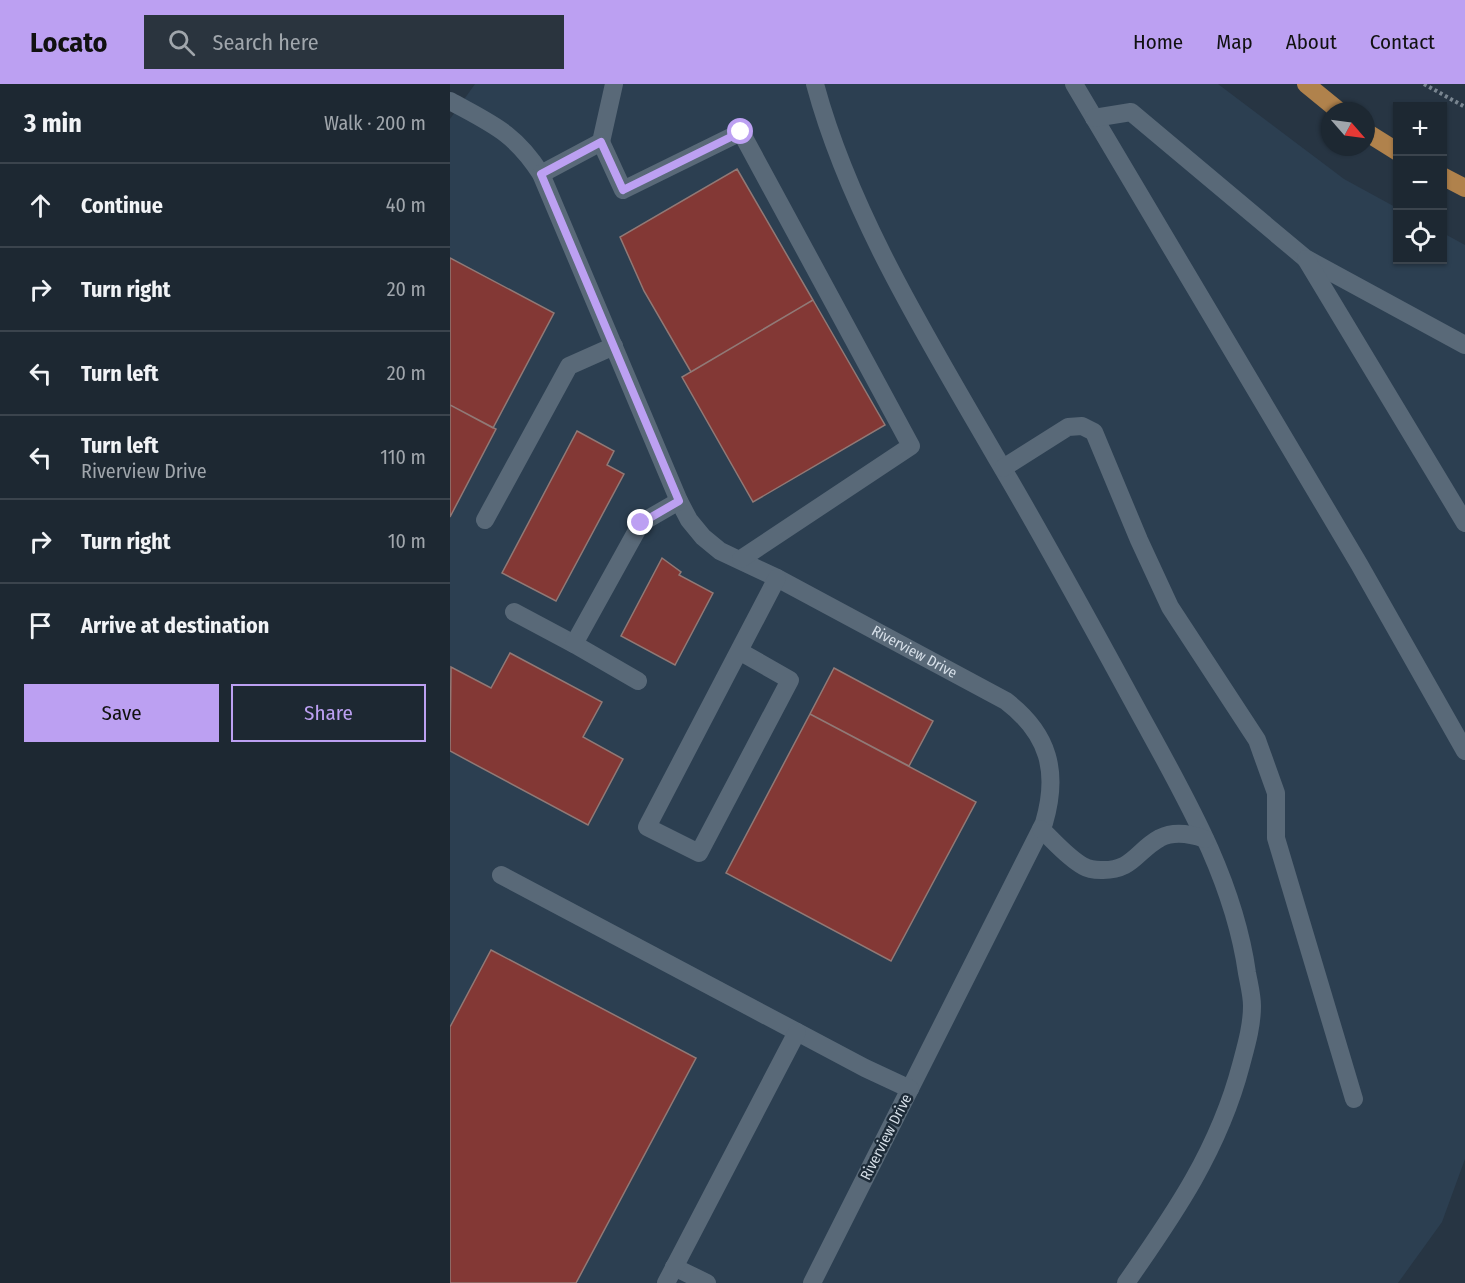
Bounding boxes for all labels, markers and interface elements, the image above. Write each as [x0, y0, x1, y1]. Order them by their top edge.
search box [144, 15, 564, 69]
text: Locato [30, 26, 108, 59]
icon: search [165, 26, 198, 59]
text: Search here [213, 29, 319, 56]
text: Home [1133, 29, 1183, 55]
text: Map [1216, 29, 1253, 55]
text: About [1286, 29, 1337, 55]
text: Contact [1370, 29, 1435, 55]
north arrow [1321, 102, 1375, 156]
map controls [1393, 102, 1447, 264]
button: + [1393, 102, 1447, 156]
text: 3 min [24, 108, 82, 139]
text: Walk · 200 m [324, 111, 426, 135]
route start [727, 118, 753, 144]
button: − [1393, 156, 1447, 210]
icon: ahead [24, 189, 57, 222]
text: Continue [81, 192, 163, 219]
text: 40 m [386, 193, 426, 217]
button: locate [1393, 210, 1447, 264]
icon: right [24, 273, 57, 306]
text: Turn right [81, 276, 170, 303]
text: 20 m [387, 277, 426, 301]
icon: left [24, 357, 57, 390]
text: Turn left [81, 360, 159, 387]
text: 20 m [387, 361, 426, 385]
text: Turn left [81, 432, 159, 459]
icon: left [24, 441, 57, 474]
text: 110 m [380, 445, 426, 469]
text: Riverview Drive [81, 459, 207, 483]
route end [627, 509, 653, 535]
icon: right [24, 525, 57, 558]
text: Turn right [81, 528, 170, 555]
text: 10 m [388, 529, 426, 553]
icon: arrive [24, 609, 57, 642]
text: Arrive at destination [81, 612, 269, 639]
street label: Riverview Drive [869, 622, 960, 682]
button: Save [24, 684, 219, 742]
button: Share [231, 684, 426, 742]
street label: Riverview Drive [857, 1091, 915, 1183]

